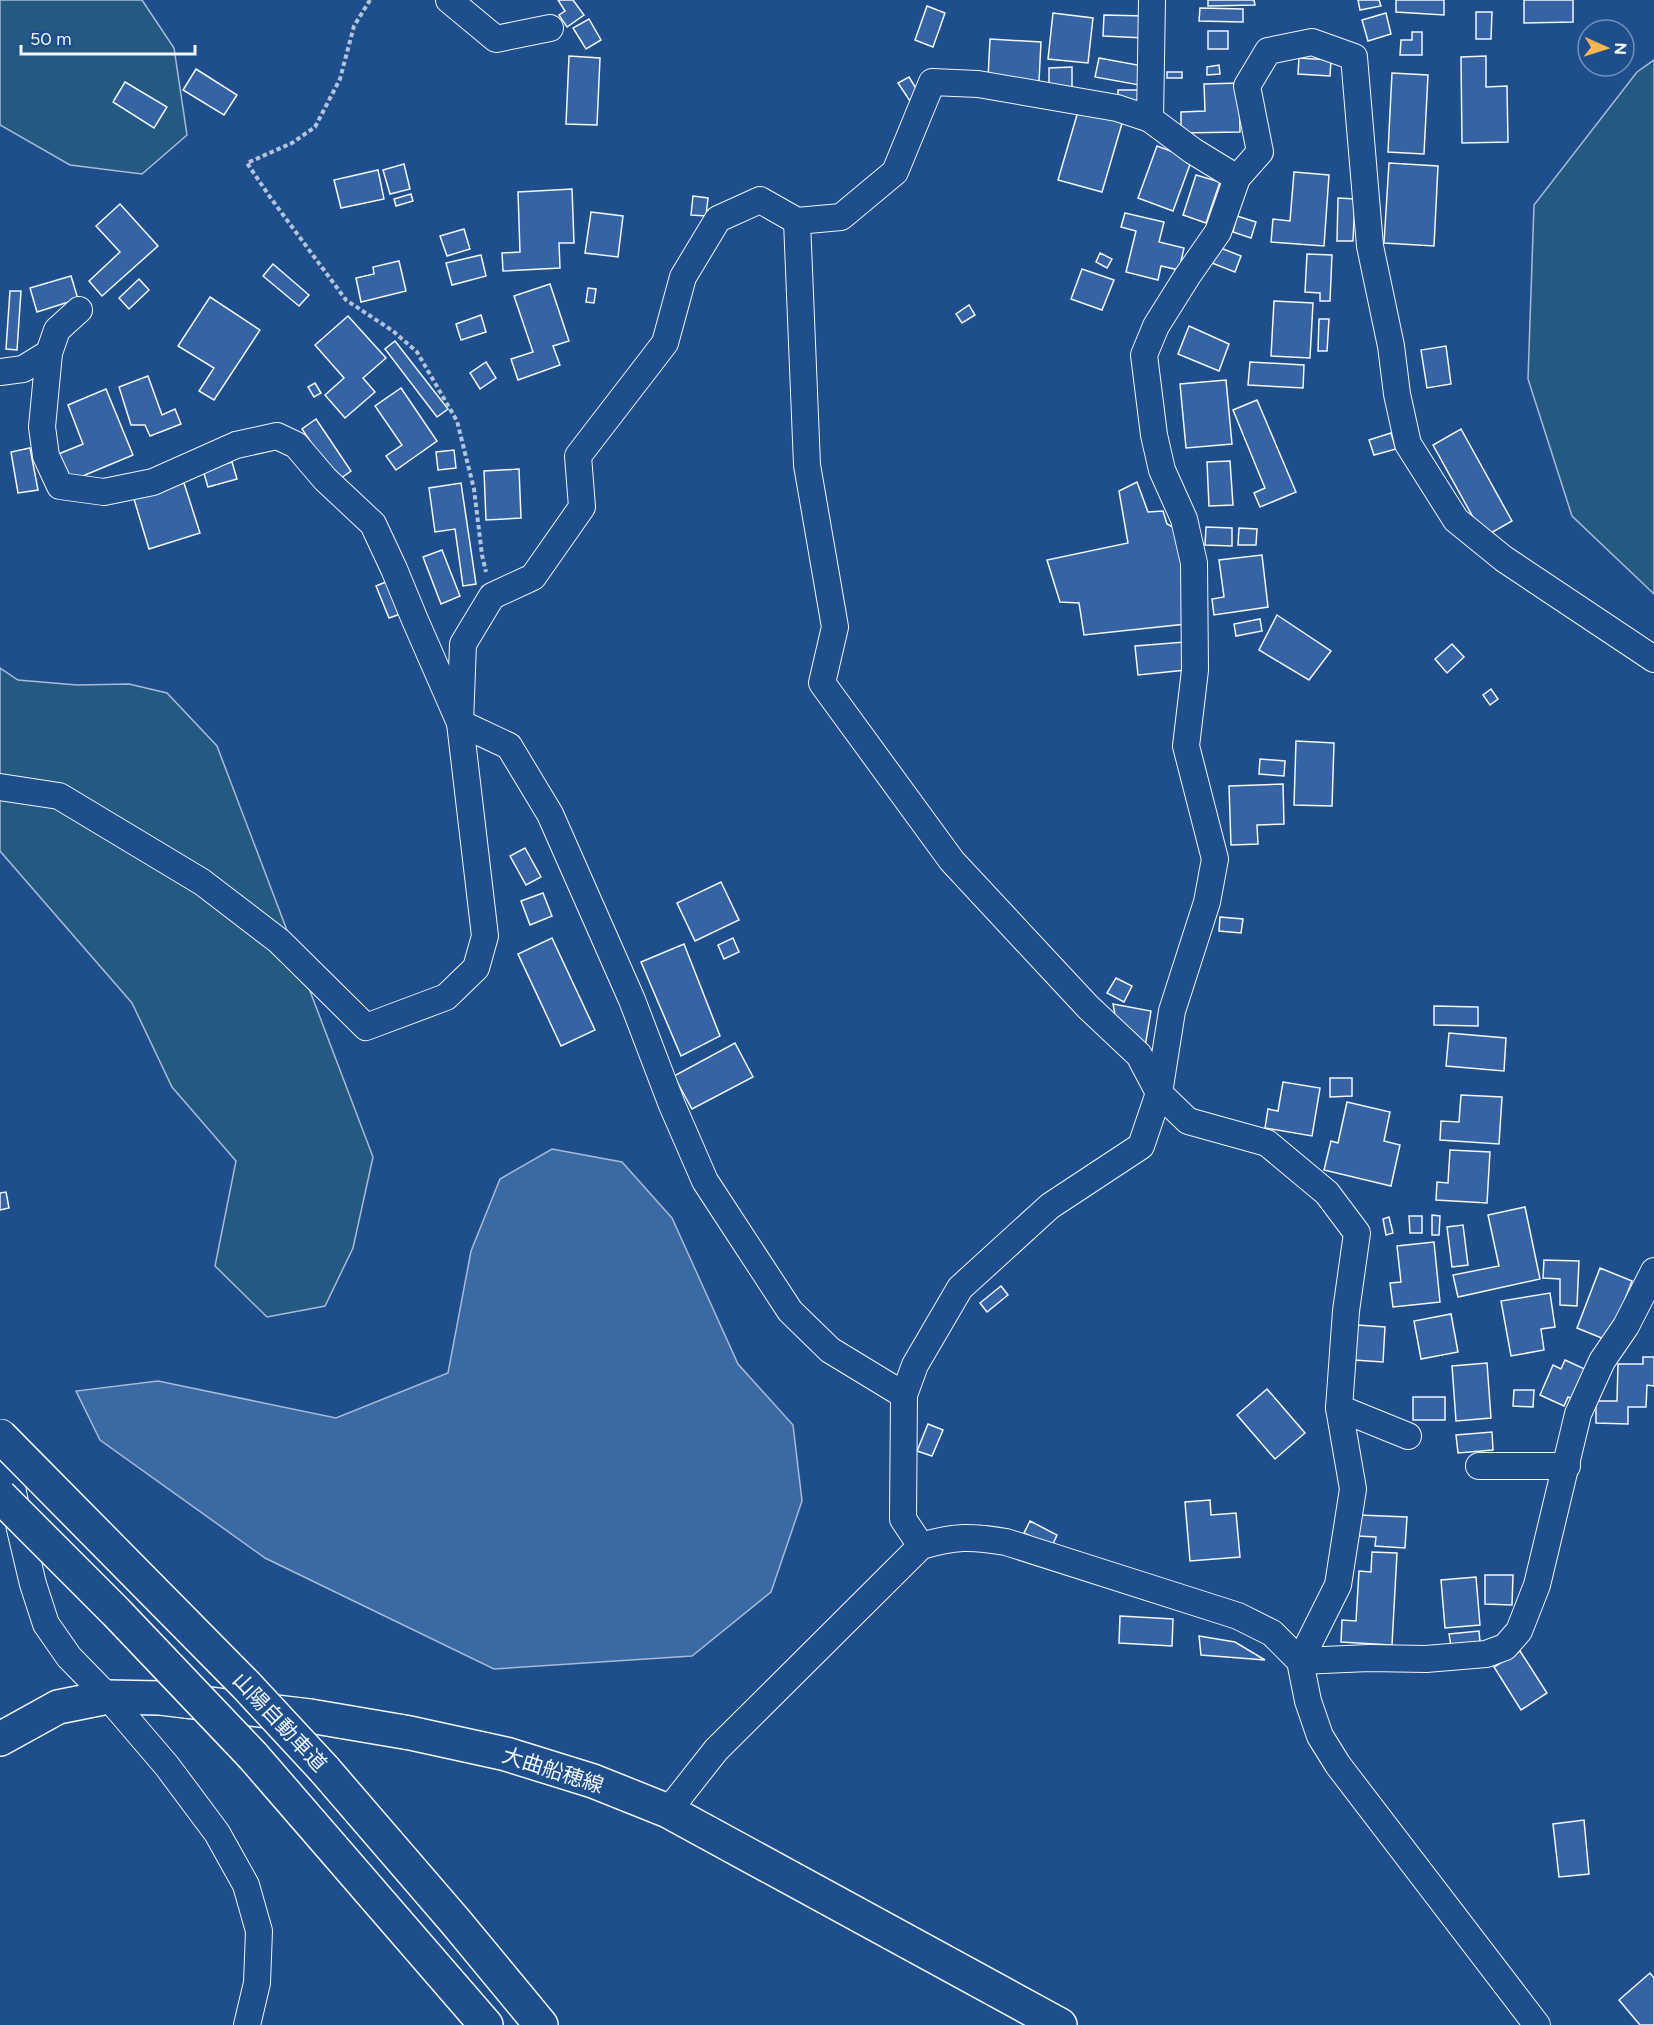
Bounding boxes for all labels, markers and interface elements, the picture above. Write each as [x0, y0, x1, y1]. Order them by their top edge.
scale bar [21, 18, 195, 56]
north arrow [1576, 18, 1636, 78]
text: 50 m [30, 28, 72, 50]
text: N [1611, 42, 1630, 55]
street label: 山陽自動車道 [228, 1667, 332, 1777]
street label: 大曲船穂線 [499, 1742, 607, 1798]

